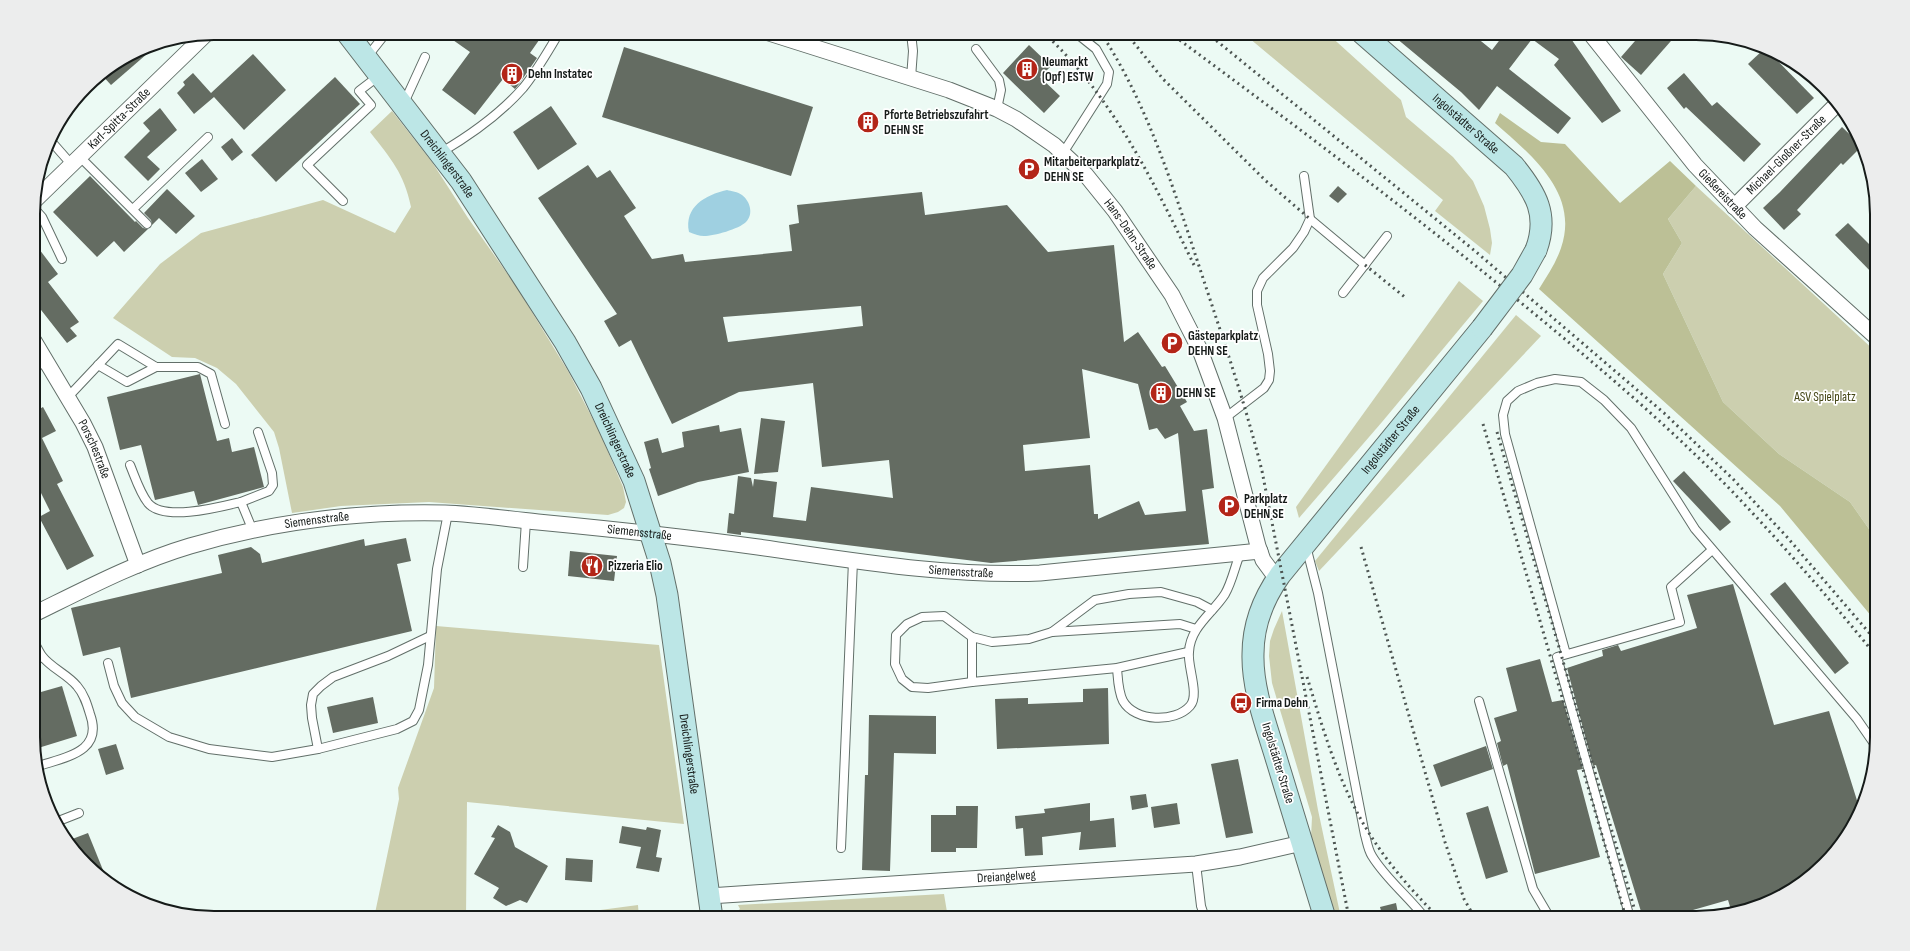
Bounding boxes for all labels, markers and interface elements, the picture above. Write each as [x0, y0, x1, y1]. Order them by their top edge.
place label: Neumarkt (Opf) ESTW [1042, 54, 1093, 85]
building icon: Neumarkt (Opf) ESTW [1014, 56, 1040, 82]
building icon: Dehn Instatec [499, 61, 525, 87]
place label: Dehn Instatec [528, 66, 593, 82]
street label: Karl-Spitta-Straße [84, 84, 154, 153]
street label: Ingolstädter Straße [1429, 90, 1503, 158]
place label: Pforte Betriebszufahrt DEHN SE [884, 107, 989, 138]
building icon: Pforte Betriebszufahrt DEHN SE [855, 109, 881, 135]
street label: Michael-Gloßner-Straße [1743, 111, 1830, 198]
street label: Dreichlingerstraße [417, 127, 478, 201]
place label: Mitarbeiterparkplatz DEHN SE [1044, 154, 1139, 185]
parking icon: Mitarbeiterparkplatz DEHN SE [1016, 156, 1042, 182]
street label: Gießereistraße [1695, 166, 1751, 223]
street label: Hans-Dehn-Straße [1100, 195, 1161, 273]
place label: Gästeparkplatz DEHN SE [1188, 328, 1258, 359]
parking icon: Gästeparkplatz DEHN SE [1159, 330, 1185, 356]
building icon: DEHN SE [1148, 380, 1174, 406]
place label: DEHN SE [1176, 385, 1216, 401]
park label: ASV Spielplatz [1793, 389, 1856, 405]
street label: Dreichlingerstraße [591, 400, 639, 480]
street label: Ingolstädter Straße [1358, 402, 1423, 477]
street label: Porschestraße [75, 416, 114, 481]
place label: Parkplatz DEHN SE [1244, 491, 1288, 522]
parking icon: Parkplatz DEHN SE [1216, 493, 1242, 519]
street label: Siemensstraße [283, 508, 350, 532]
street label: Siemensstraße [606, 521, 673, 544]
restaurant icon: Pizzeria Elio [579, 553, 605, 579]
place label: Pizzeria Elio [608, 558, 663, 574]
street label: Siemensstraße [928, 562, 994, 581]
bus stop icon: Firma Dehn [1228, 690, 1254, 716]
place label: Firma Dehn [1256, 695, 1308, 711]
street label: Dreichlingerstraße [676, 713, 703, 795]
street label: Ingolstädter Straße [1258, 721, 1298, 805]
street label: Dreiangelweg [977, 867, 1036, 886]

